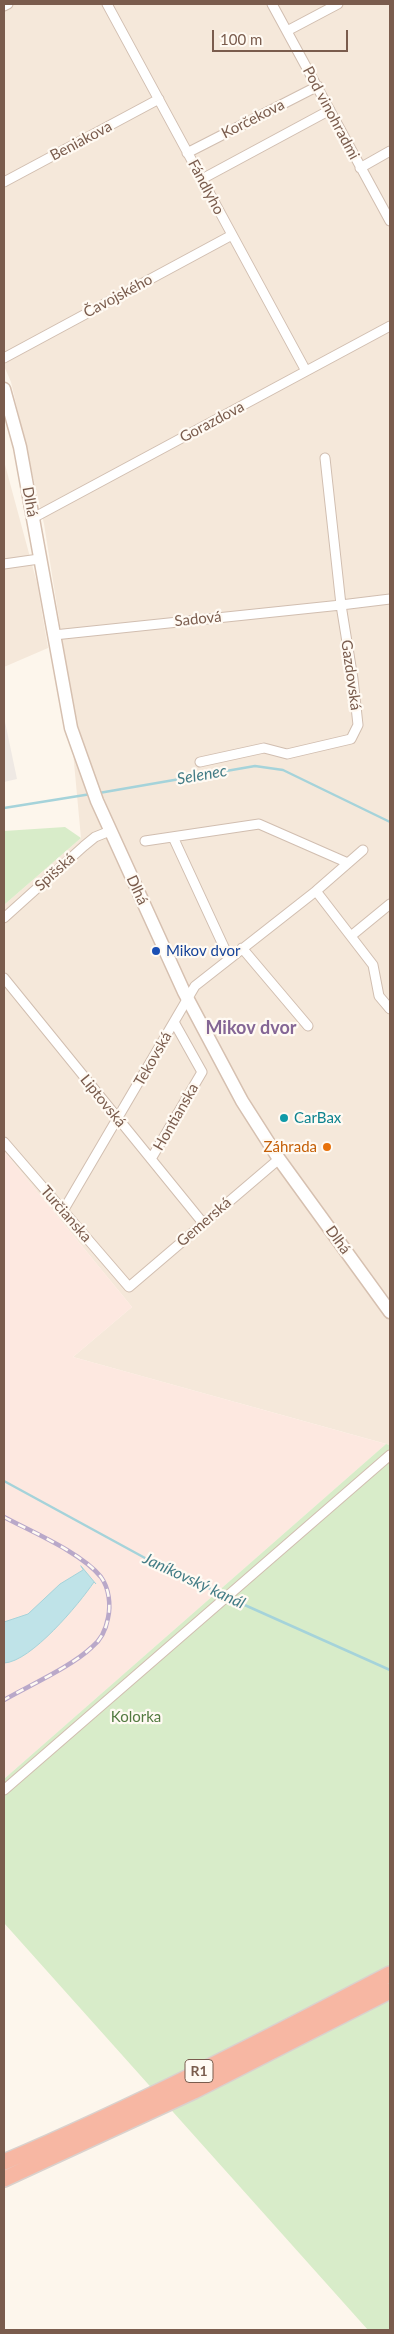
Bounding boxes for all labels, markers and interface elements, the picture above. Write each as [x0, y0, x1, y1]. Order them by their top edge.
scale bar [214, 20, 350, 52]
text: 100 m [220, 30, 262, 48]
street label: Pod vinohradmi [299, 63, 363, 163]
street label: Korčekova [218, 95, 288, 143]
street label: Beniakova [47, 117, 115, 165]
street label: Fándlyho [184, 156, 228, 218]
street label: Čavojského [80, 270, 156, 322]
street label: Gorazdova [177, 397, 247, 447]
street label: Dlhá [18, 485, 42, 519]
street label: Sadová [174, 608, 222, 630]
street label: Gazdovská [337, 639, 365, 711]
water label: Selenec [176, 761, 228, 789]
street label: Spišská [31, 849, 79, 895]
street label: Dlhá [122, 872, 152, 908]
place label: Mikov dvor [166, 942, 240, 960]
marker: Mikov dvor [150, 945, 162, 957]
district label: Mikov dvor [205, 1017, 297, 1039]
street label: Tekovská [130, 1029, 176, 1089]
street label: Liptovská [76, 1071, 130, 1131]
street label: Hontianska [150, 1080, 202, 1154]
place label: CarBax [294, 1109, 341, 1127]
marker: CarBax [278, 1112, 290, 1124]
place label: Záhrada [264, 1138, 317, 1156]
marker: Záhrada [321, 1141, 333, 1153]
street label: Turčianska [37, 1182, 95, 1246]
street label: Gemerská [173, 1194, 235, 1250]
street label: Dlhá [322, 1222, 354, 1258]
water label: Janíkovský kanál [140, 1549, 248, 1613]
park label: Kolorka [111, 1708, 161, 1726]
road number: R1 [185, 2060, 213, 2082]

